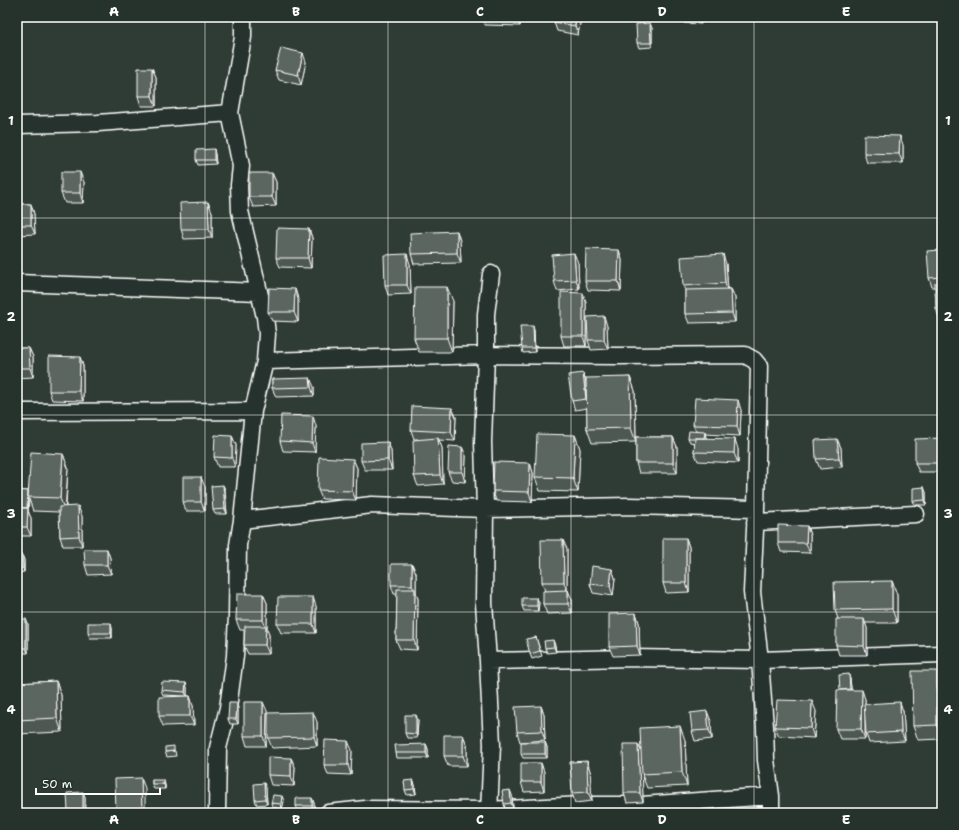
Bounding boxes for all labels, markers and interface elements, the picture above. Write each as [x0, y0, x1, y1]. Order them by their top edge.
text: A [109, 3, 119, 20]
text: B [292, 3, 300, 20]
text: C [476, 3, 484, 20]
text: D [657, 3, 667, 20]
text: E [842, 3, 851, 20]
text: 1 [8, 112, 14, 129]
text: 1 [945, 112, 951, 129]
text: 2 [6, 308, 16, 325]
text: 2 [943, 308, 953, 325]
text: 3 [6, 505, 16, 522]
text: 3 [943, 505, 953, 522]
text: 4 [6, 701, 16, 718]
text: 4 [943, 701, 953, 718]
scale bar [36, 770, 160, 796]
text: 50 m [42, 776, 72, 792]
text: A [109, 811, 119, 828]
text: B [292, 811, 300, 828]
text: C [476, 811, 484, 828]
text: D [657, 811, 667, 828]
text: E [842, 811, 851, 828]

